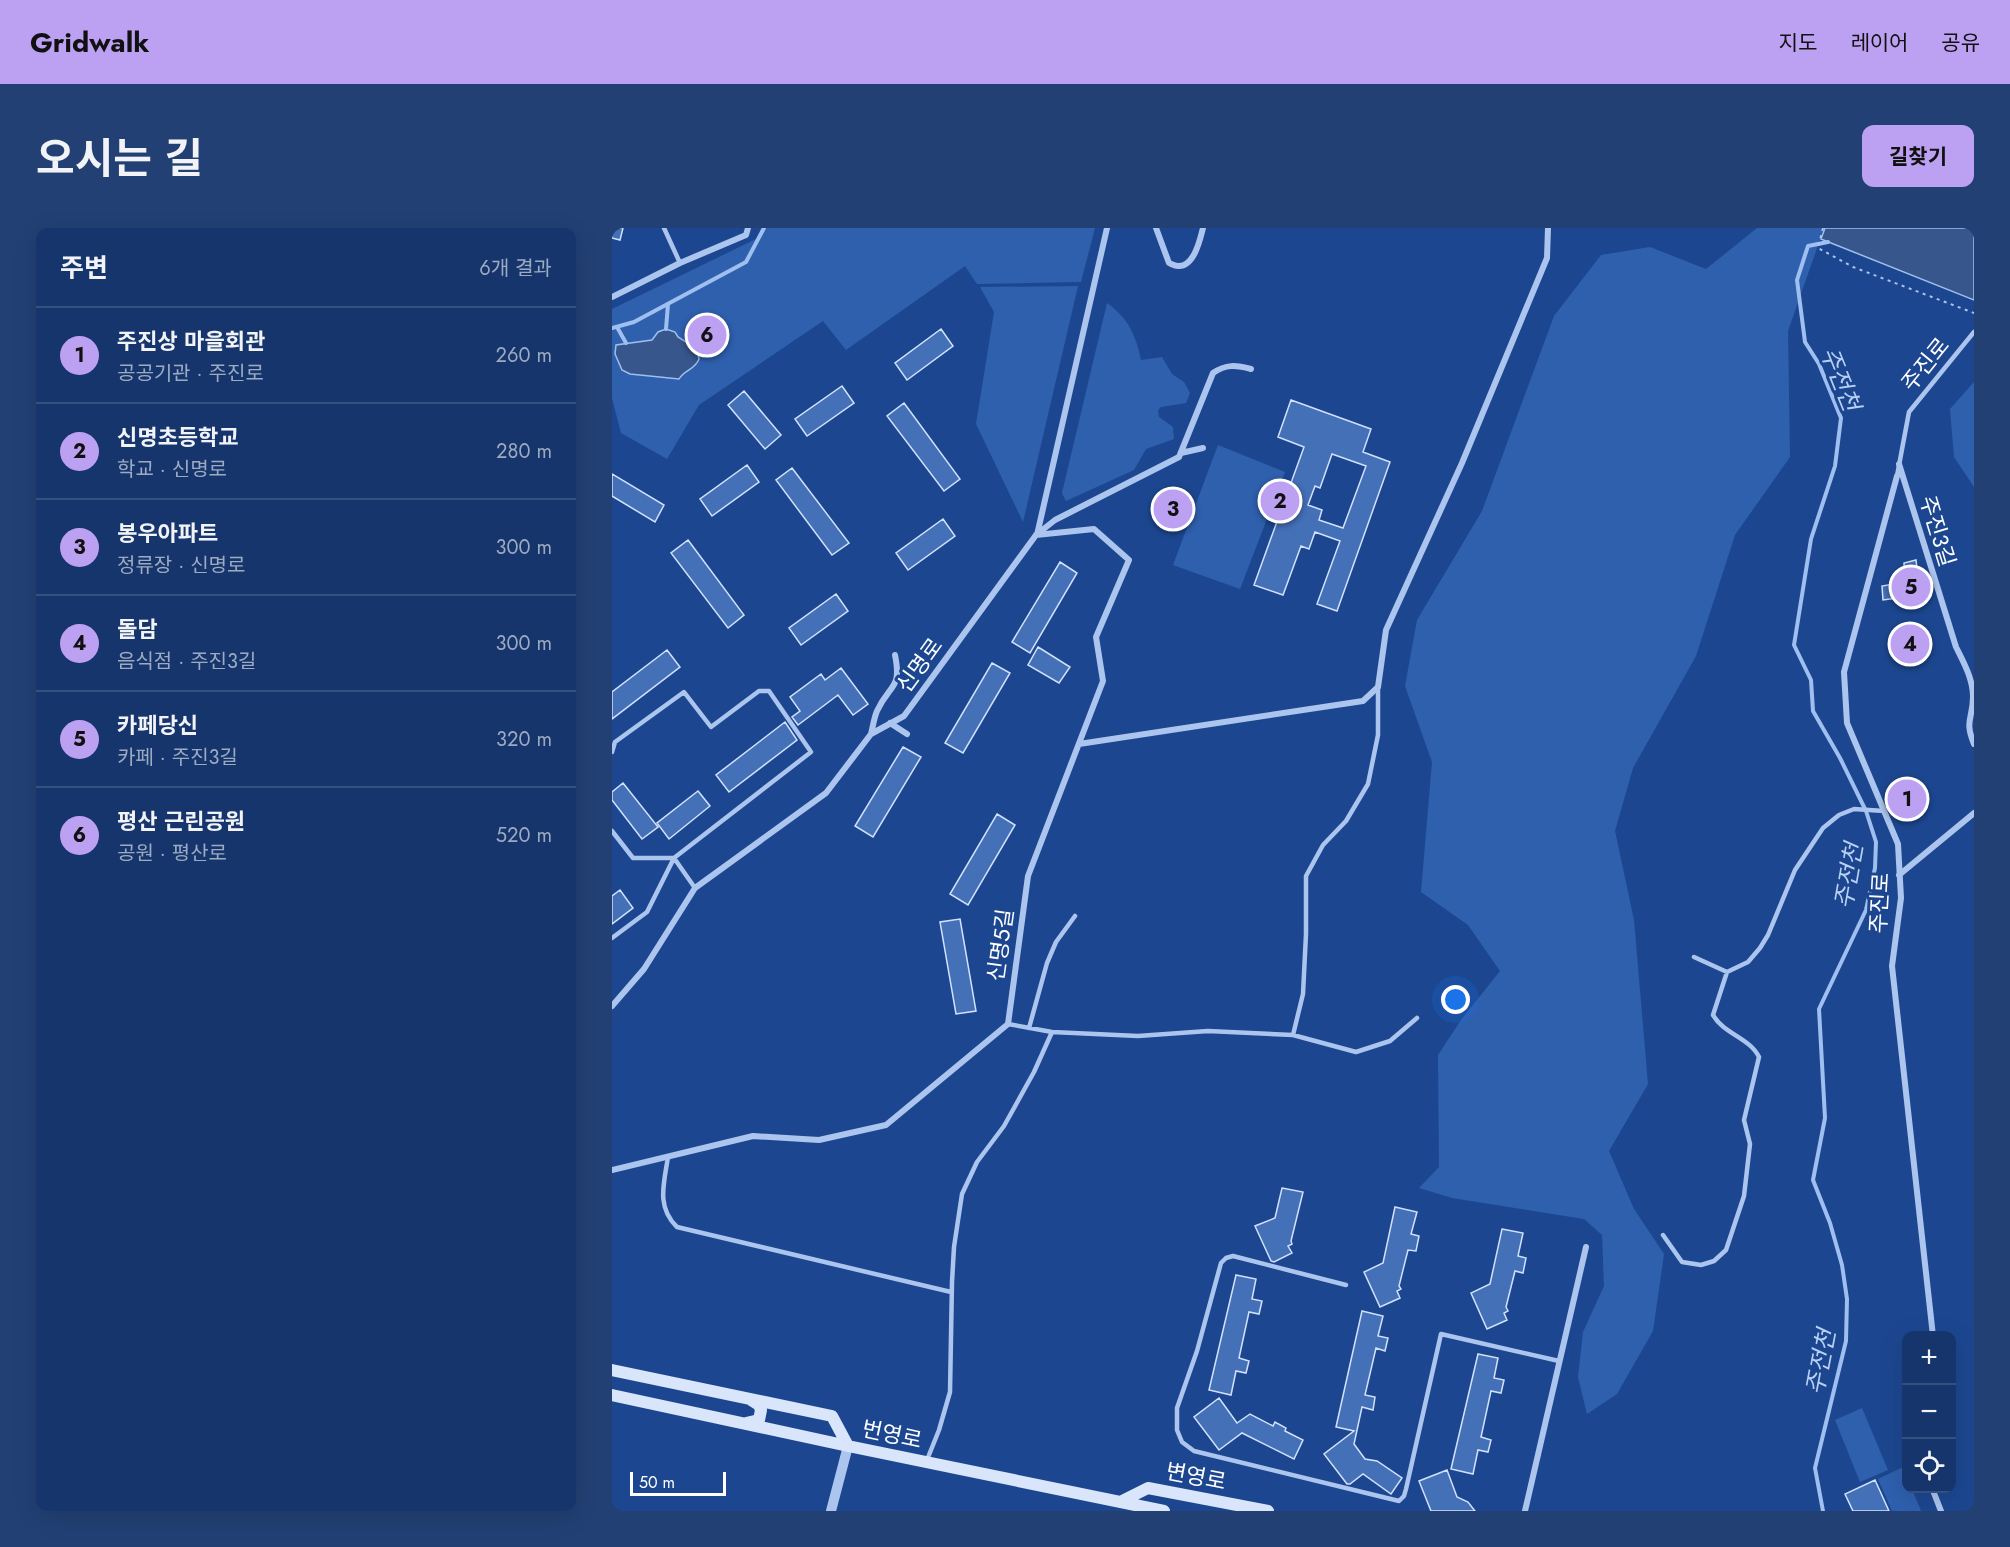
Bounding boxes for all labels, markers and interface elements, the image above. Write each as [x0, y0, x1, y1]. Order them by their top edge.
text: Gridwalk [30, 22, 149, 63]
text: 지도 [1779, 28, 1817, 58]
text: 레이어 [1850, 28, 1908, 58]
text: 공유 [1941, 28, 1980, 58]
button: 길찾기 [1862, 125, 1974, 187]
text: 오시는 길 [36, 128, 203, 189]
text: 주변 [60, 249, 108, 287]
text: 6개 결과 [479, 254, 552, 283]
pin: 6 [688, 312, 727, 358]
text: 주진상 마을회관 [117, 325, 265, 357]
street label: 주진로 [1893, 330, 1957, 398]
text: 1 [74, 341, 85, 370]
text: 260 m [496, 341, 552, 370]
water label: 주전천 [1812, 342, 1870, 419]
text: 공공기관 · 주진로 [117, 359, 264, 388]
text: 신명초등학교 [117, 421, 238, 453]
text: 2 [73, 437, 86, 466]
text: 280 m [496, 437, 552, 466]
text: 학교 · 신명로 [117, 455, 227, 484]
pin: 2 [1260, 478, 1300, 524]
pin: 3 [1154, 486, 1192, 532]
street label: 주진3길 [1912, 492, 1964, 570]
text: 봉우아파트 [117, 517, 218, 549]
text: 3 [73, 533, 86, 562]
text: 300 m [495, 533, 552, 562]
text: 정류장 · 신명로 [117, 551, 245, 580]
pin: 5 [1892, 564, 1930, 610]
text: 돌담 [117, 613, 157, 645]
pin: 4 [1890, 622, 1930, 666]
text: 4 [73, 629, 86, 658]
text: 300 m [495, 629, 552, 658]
street label: 신명로 [888, 631, 950, 699]
text: 음식점 · 주진3길 [117, 647, 256, 676]
text: 카페당신 [117, 709, 198, 741]
text: 5 [73, 725, 86, 754]
text: 320 m [496, 725, 552, 754]
text: 카페 · 주진3길 [117, 743, 238, 772]
pin: 1 [1888, 776, 1926, 822]
text: 평산 근린공원 [117, 805, 245, 837]
text: 6 [73, 821, 86, 850]
text: 520 m [496, 821, 552, 850]
water label: 주전천 [1826, 837, 1872, 912]
text: 공원 · 평산로 [117, 839, 227, 868]
street label: 주진로 [1861, 872, 1897, 934]
street label: 신명5길 [979, 907, 1021, 983]
your location [1441, 985, 1470, 1014]
water label: 주전천 [1797, 1323, 1845, 1398]
map controls [1902, 1331, 1956, 1493]
button: + [1902, 1331, 1956, 1385]
button: − [1902, 1385, 1956, 1439]
street label: 번영로 [859, 1412, 925, 1456]
button: locate [1902, 1439, 1956, 1493]
street label: 변영로 [1163, 1454, 1229, 1498]
scale bar [630, 1469, 726, 1496]
text: 50 m [639, 1471, 675, 1494]

